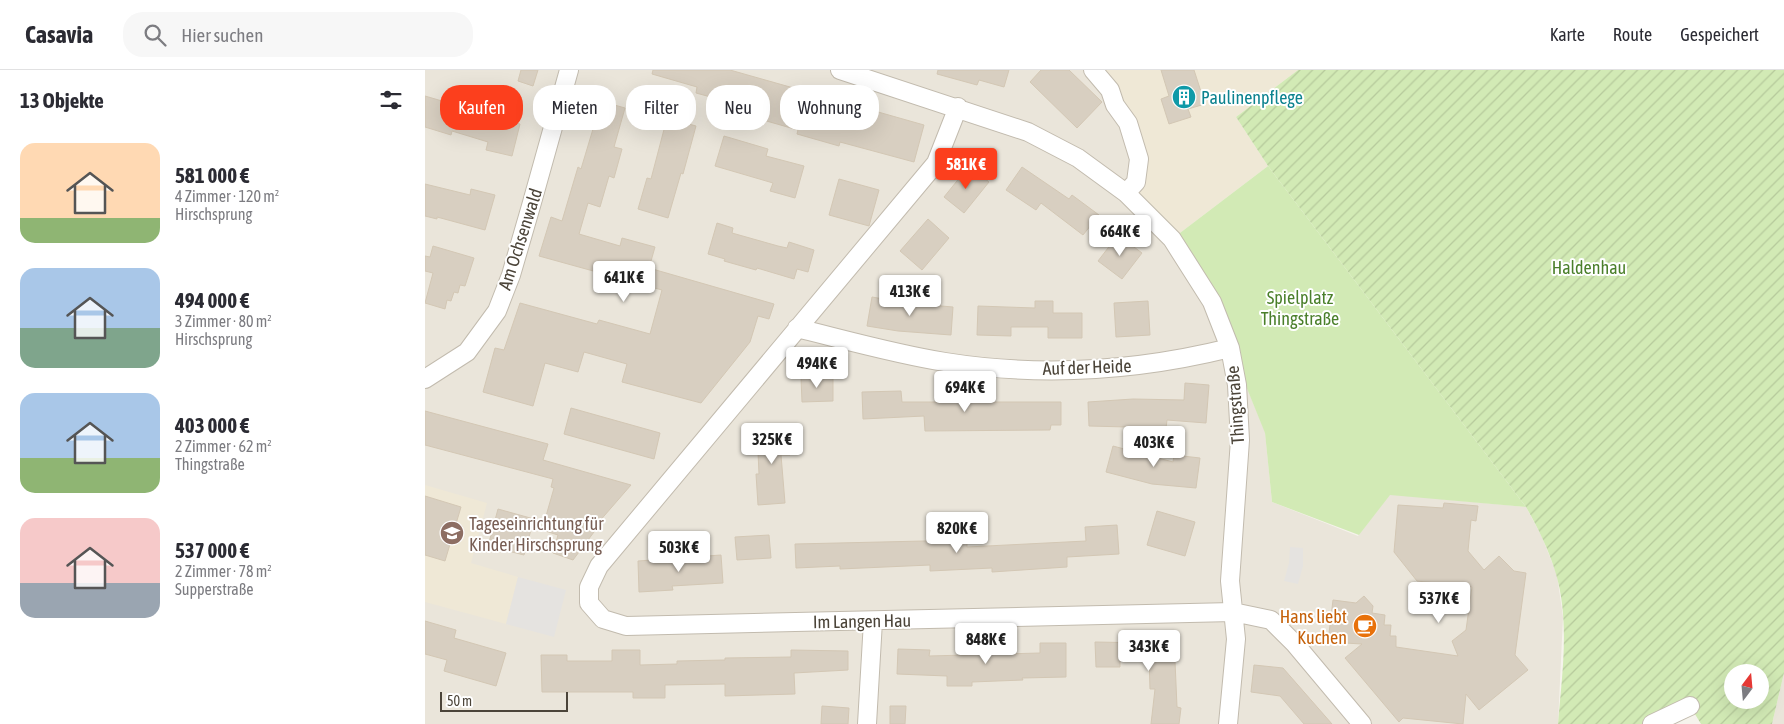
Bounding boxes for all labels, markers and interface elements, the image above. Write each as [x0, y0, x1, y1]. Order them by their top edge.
search box [123, 12, 473, 57]
text: Casavia [25, 21, 93, 48]
icon: search [141, 21, 169, 49]
text: Hier suchen [181, 24, 263, 46]
text: Karte [1550, 24, 1585, 45]
text: Route [1613, 24, 1652, 45]
text: Gespeichert [1680, 24, 1759, 45]
building icon: Paulinenpflege [1171, 84, 1197, 110]
chip: Kaufen [440, 85, 523, 130]
chip: Mieten [533, 85, 616, 130]
chip: Filter [626, 85, 696, 130]
chip: Neu [706, 85, 770, 130]
chip: Wohnung [780, 85, 879, 130]
icon: filters [377, 86, 405, 114]
place label: Paulinenpflege [1201, 87, 1303, 108]
text: 13 Objekte [20, 88, 104, 112]
pin: 581K € [925, 148, 1007, 190]
text: 581K € [946, 155, 986, 173]
icon: home [60, 163, 120, 223]
text: 581 000 € [175, 163, 249, 187]
street label: Am Ochsenwald [494, 186, 546, 292]
text: 4 Zimmer · 120 m² [175, 187, 279, 205]
text: Hirschsprung [175, 205, 252, 223]
pin: 664K € [1079, 214, 1161, 257]
text: 664K € [1100, 222, 1140, 240]
park label: Haldenhau [1552, 257, 1626, 278]
pin: 641K € [583, 260, 665, 303]
text: 641K € [604, 268, 644, 286]
pin: 413K € [869, 274, 951, 317]
text: 413K € [890, 282, 930, 300]
park label: Spielplatz Thingstraße [1261, 287, 1339, 329]
icon: home [60, 288, 120, 348]
text: 494 000 € [175, 288, 249, 312]
text: 3 Zimmer · 80 m² [175, 312, 272, 330]
text: Hirschsprung [175, 330, 252, 348]
pin: 494K € [776, 346, 858, 389]
text: 494K € [797, 354, 837, 372]
street label: Auf der Heide [1042, 355, 1132, 379]
street label: Thingstraße [1222, 365, 1248, 445]
pin: 694K € [924, 370, 1006, 413]
text: 694K € [945, 378, 985, 396]
icon: home [60, 413, 120, 473]
text: 403 000 € [175, 413, 249, 437]
pin: 325K € [731, 422, 813, 465]
pin: 403K € [1113, 426, 1195, 468]
text: 325K € [752, 430, 792, 448]
text: 403K € [1134, 433, 1174, 451]
text: 2 Zimmer · 62 m² [175, 437, 272, 455]
text: Thingstraße [175, 455, 245, 473]
pin: 820K € [916, 512, 998, 554]
place label: Tageseinrichtung für Kinder Hirschsprung [469, 513, 604, 555]
text: 820K € [937, 519, 977, 537]
school or university icon: Tageseinrichtung für Kinder Hirschsprung [439, 520, 465, 546]
pin: 503K € [638, 530, 720, 573]
icon: home [60, 538, 120, 598]
text: 537 000 € [175, 538, 249, 562]
text: 503K € [659, 538, 699, 556]
text: 2 Zimmer · 78 m² [175, 562, 272, 580]
text: Supperstraße [175, 580, 253, 598]
pin: 537K € [1398, 582, 1480, 624]
text: 537K € [1419, 589, 1459, 607]
place label: Hans liebt Kuchen [1280, 606, 1347, 648]
street label: Im Langen Hau [813, 610, 911, 632]
cafe icon: Hans liebt Kuchen [1352, 613, 1378, 639]
pin: 848K € [945, 622, 1027, 665]
text: 848K € [966, 630, 1006, 648]
pin: 343K € [1108, 630, 1190, 672]
text: 343K € [1129, 637, 1169, 655]
north arrow [1724, 664, 1769, 709]
map controls [1724, 664, 1769, 709]
scale bar [440, 689, 567, 712]
text: 50 m [447, 693, 472, 709]

